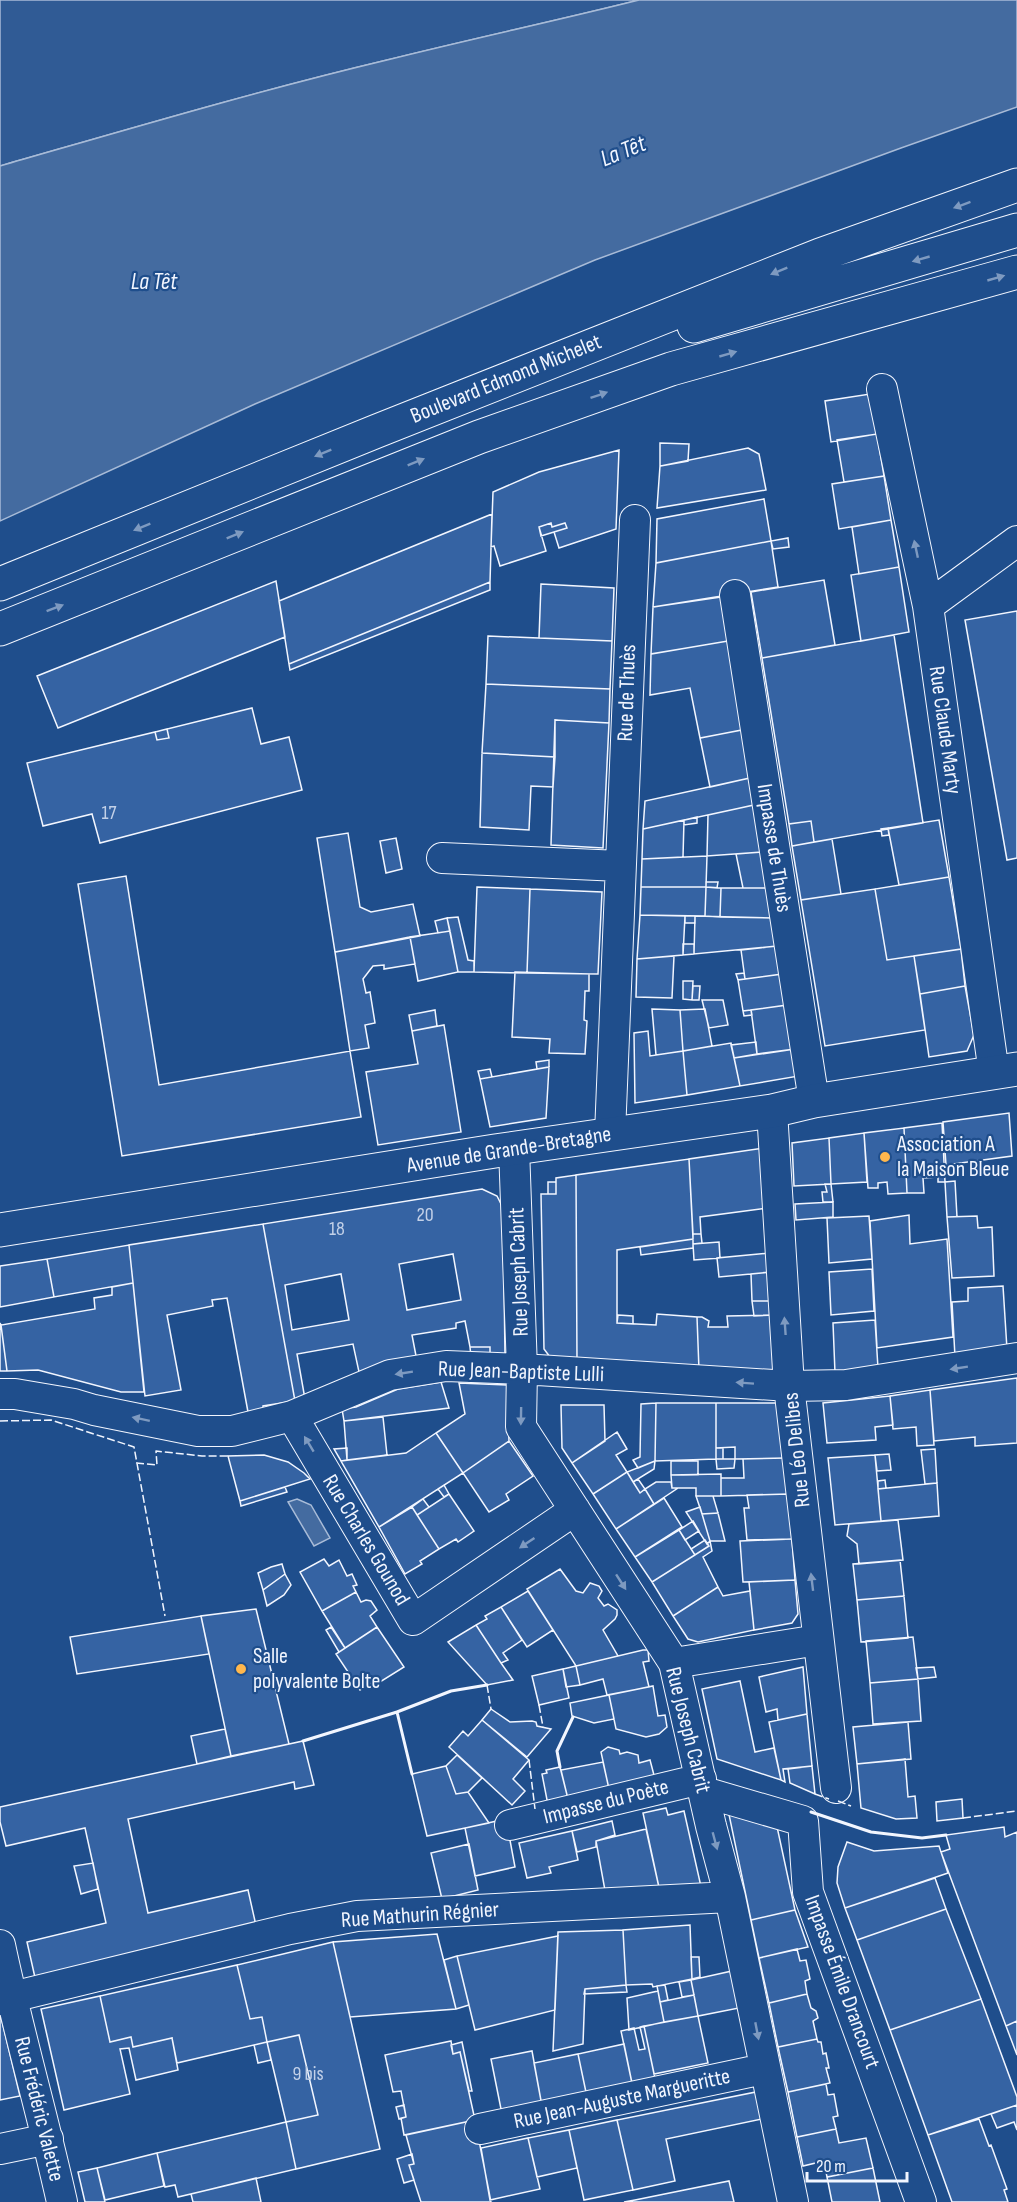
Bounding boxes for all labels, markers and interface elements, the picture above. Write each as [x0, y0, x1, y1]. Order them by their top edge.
water label: La Têt [596, 129, 651, 173]
one-way arrow [953, 200, 971, 210]
one-way arrow [912, 255, 930, 264]
water label: La Têt [131, 267, 178, 296]
one-way arrow [769, 267, 787, 277]
one-way arrow [988, 273, 1006, 282]
street label: Boulevard Edmond Michelet [407, 328, 606, 430]
one-way arrow [719, 348, 737, 358]
one-way arrow [590, 389, 608, 399]
one-way arrow [313, 448, 331, 458]
one-way arrow [408, 457, 426, 467]
one-way arrow [133, 522, 151, 532]
one-way arrow [227, 530, 245, 540]
one-way arrow [911, 539, 920, 558]
one-way arrow [46, 603, 64, 613]
street label: Rue de Thuès [612, 644, 642, 742]
street label: Rue Claude Marty [923, 664, 967, 796]
street label: Impasse de Thuès [751, 782, 797, 914]
house number: 17 [102, 801, 116, 825]
street label: Avenue de Grande-Bretagne [404, 1121, 613, 1180]
place label: Association A la Maison Bleue [896, 1131, 1009, 1183]
marker: Association A la Maison Bleue [878, 1150, 892, 1164]
house number: 20 [416, 1203, 434, 1227]
street label: Rue Joseph Cabrit [503, 1207, 535, 1337]
house number: 18 [329, 1217, 345, 1241]
one-way arrow [781, 1316, 790, 1335]
street label: Rue Jean-Baptiste Lulli [438, 1356, 604, 1388]
one-way arrow [950, 1363, 969, 1372]
one-way arrow [394, 1369, 413, 1378]
one-way arrow [735, 1378, 754, 1388]
street label: Rue Léo Delibes [778, 1391, 816, 1509]
one-way arrow [517, 1407, 526, 1426]
one-way arrow [131, 1414, 150, 1424]
one-way arrow [304, 1436, 315, 1452]
street label: Rue Charles Gounod [316, 1470, 416, 1610]
one-way arrow [519, 1537, 535, 1549]
one-way arrow [616, 1573, 627, 1590]
one-way arrow [807, 1573, 817, 1592]
place label: Salle polyvalente Bolte [253, 1643, 380, 1695]
marker: Salle polyvalente Bolte [234, 1662, 248, 1676]
street label: Rue Joseph Cabrit [659, 1664, 717, 1796]
street label: Impasse du Poète [540, 1773, 672, 1831]
one-way arrow [710, 1831, 720, 1850]
street label: Impasse Émile Drancourt [798, 1892, 886, 2073]
street label: Rue Mathurin Régnier [340, 1896, 500, 1934]
one-way arrow [752, 2022, 762, 2040]
street label: Rue Frédéric Valette [8, 2034, 70, 2184]
house number: 9 bis [292, 2062, 324, 2086]
street label: Rue Jean-Auguste Margueritte [511, 2063, 733, 2135]
scale bar [807, 2145, 908, 2183]
text: 20 m [816, 2156, 846, 2177]

